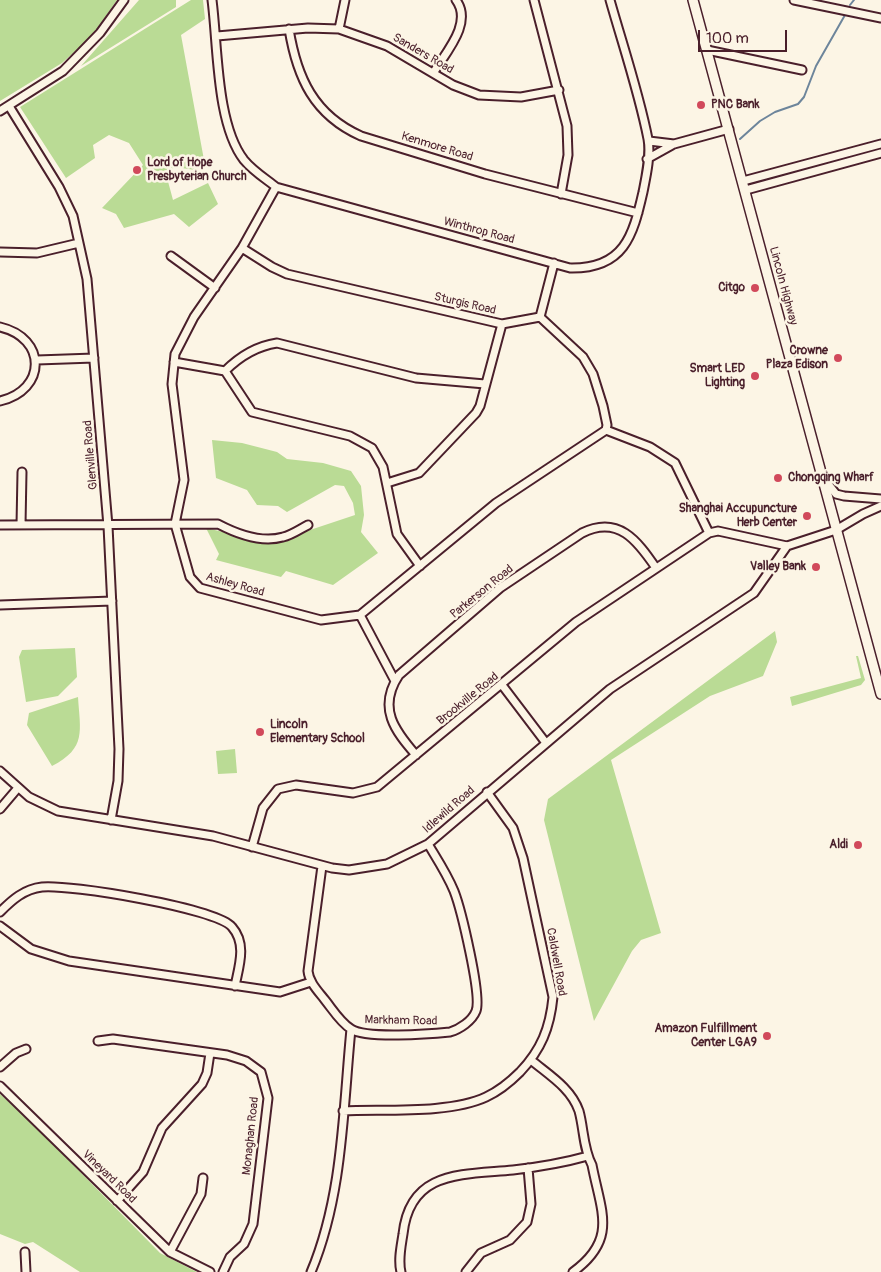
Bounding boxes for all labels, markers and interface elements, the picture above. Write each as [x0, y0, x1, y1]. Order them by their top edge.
scale bar [701, 20, 790, 52]
text: 100 m [706, 29, 749, 48]
street label: Sanders Road [390, 31, 456, 77]
place label: PNC Bank [711, 98, 760, 112]
marker: PNC Bank [695, 99, 707, 111]
street label: Kenmore Road [399, 129, 475, 165]
place label: Lord of Hope Presbyterian Church [147, 156, 247, 184]
marker: Lord of Hope Presbyterian Church [131, 164, 143, 176]
street label: Winthrop Road [442, 215, 516, 247]
street label: Lincoln Highway [766, 245, 800, 327]
place label: Citgo [718, 281, 745, 295]
marker: Citgo [749, 282, 761, 294]
street label: Sturgis Road [433, 290, 497, 318]
place label: Crowne Plaza Edison [766, 344, 828, 372]
marker: Crowne Plaza Edison [832, 352, 844, 364]
place label: Smart LED Lighting [690, 362, 745, 390]
marker: Smart LED Lighting [749, 370, 761, 382]
street label: Glenville Road [81, 420, 101, 490]
place label: Chongqing Wharf [788, 471, 874, 485]
marker: Chongqing Wharf [772, 472, 784, 484]
place label: Shanghai Accupuncture Herb Center [679, 502, 797, 530]
marker: Shanghai Accupuncture Herb Center [801, 510, 813, 522]
place label: Valley Bank [750, 560, 806, 574]
marker: Valley Bank [810, 561, 822, 573]
street label: Parkerson Road [447, 562, 517, 622]
street label: Ashley Road [204, 570, 266, 600]
street label: Brookville Road [434, 670, 502, 728]
place label: Lincoln Elementary School [270, 718, 365, 746]
marker: Lincoln Elementary School [254, 726, 266, 738]
street label: Idlewild Road [420, 783, 478, 837]
place label: Aldi [829, 838, 848, 852]
marker: Aldi [852, 839, 864, 851]
street label: Caldwell Road [543, 927, 569, 997]
street label: Markham Road [364, 1013, 438, 1029]
place label: Amazon Fulfillment Center LGA9 [655, 1022, 757, 1050]
marker: Amazon Fulfillment Center LGA9 [761, 1030, 773, 1042]
street label: Monaghan Road [240, 1096, 262, 1176]
street label: Vineyard Road [79, 1148, 139, 1206]

